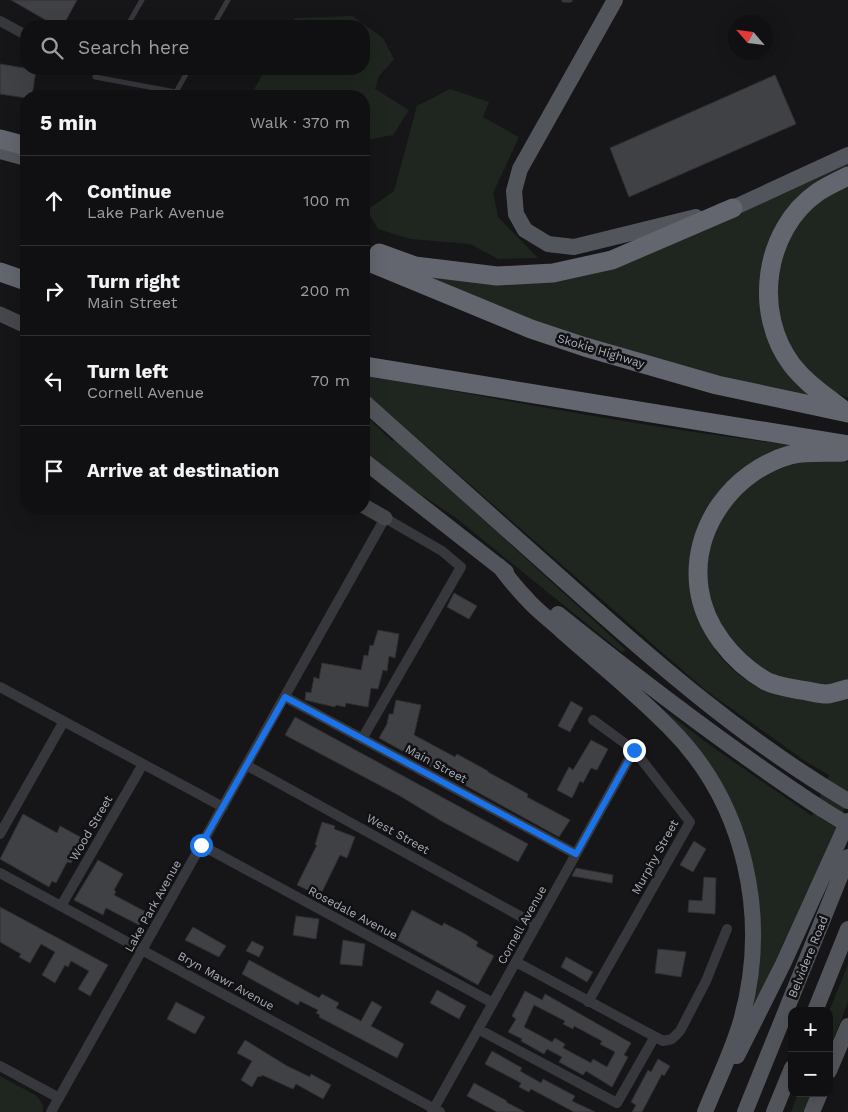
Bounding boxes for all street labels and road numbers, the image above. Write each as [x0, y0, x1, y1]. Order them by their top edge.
street label: Skokie Highway [556, 331, 647, 371]
street label: Main Street [403, 742, 469, 786]
street label: Wood Street [67, 793, 115, 863]
street label: West Street [364, 811, 432, 857]
street label: Murphy Street [629, 817, 681, 897]
street label: Lake Park Avenue [122, 857, 184, 955]
street label: Cornell Avenue [495, 883, 549, 967]
street label: Rosedale Avenue [306, 884, 400, 942]
street label: Belvidere Road [785, 914, 831, 1000]
street label: Bryn Mawr Avenue [175, 949, 277, 1013]

